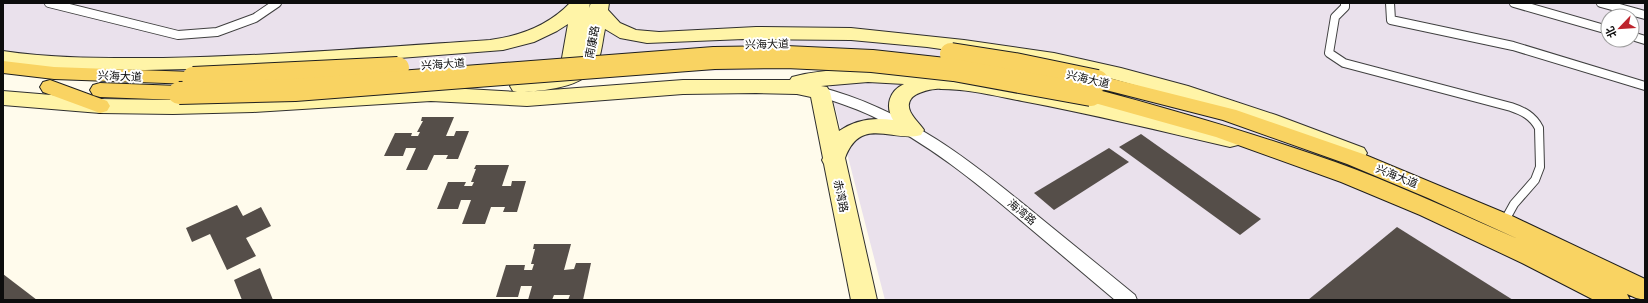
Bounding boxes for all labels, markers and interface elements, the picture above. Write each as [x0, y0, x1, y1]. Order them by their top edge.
north arrow [1600, 8, 1640, 48]
street label: 南康路 [581, 24, 602, 60]
text: 北 [1601, 24, 1620, 41]
street label: 兴海大道 [745, 36, 789, 51]
street label: 兴海大道 [420, 54, 465, 73]
street label: 兴海大道 [1065, 66, 1111, 91]
street label: 兴海大道 [98, 67, 142, 84]
street label: 兴海大道 [1374, 160, 1420, 191]
street label: 赤湾路 [831, 178, 852, 214]
street label: 海湾路 [1005, 195, 1040, 228]

